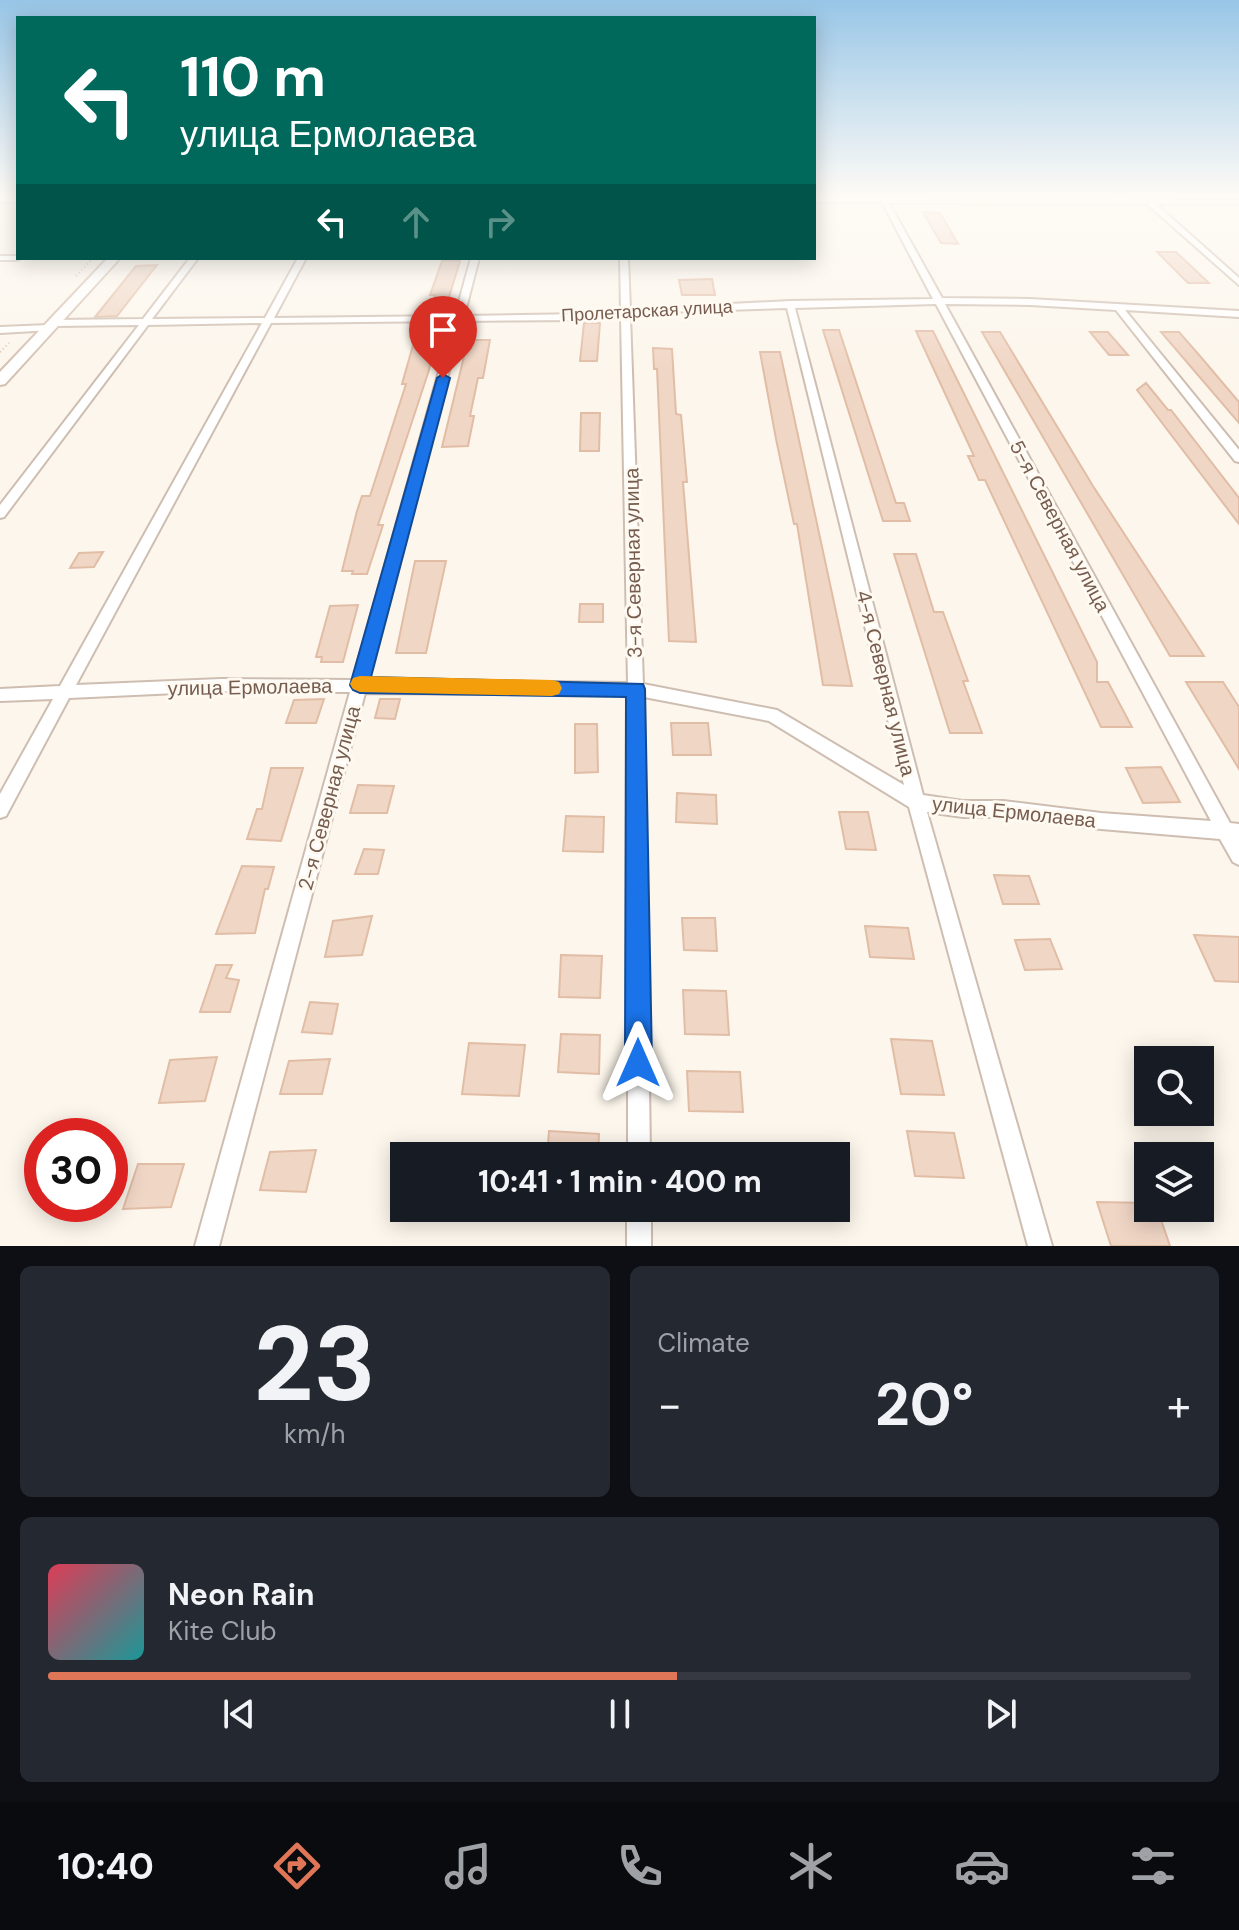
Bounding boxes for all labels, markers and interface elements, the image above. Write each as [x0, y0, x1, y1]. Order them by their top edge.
text: 110 m [180, 40, 326, 113]
icon: left [48, 48, 152, 152]
text: улица Ермолаева [180, 111, 476, 158]
icon: left [310, 200, 354, 244]
icon: ahead [394, 200, 438, 244]
icon: right [478, 200, 522, 244]
street label: Пролетарская улица [561, 294, 734, 327]
pin [409, 296, 477, 378]
icon: arrive [421, 308, 465, 352]
street label: 5-я Северная улица [1004, 436, 1117, 617]
street label: 3-я Северная улица [618, 467, 648, 658]
street label: 4-я Северная улица [850, 587, 922, 779]
street label: улица Ермолаева [167, 673, 333, 701]
street label: 2-я Северная улица [292, 702, 366, 893]
street label: улица Ермолаева [931, 790, 1098, 834]
position arrow [596, 1021, 680, 1105]
map controls [1134, 1046, 1214, 1222]
button: search [1134, 1046, 1214, 1126]
speed limit sign: 30 [24, 1118, 128, 1222]
button: layers [1134, 1142, 1214, 1222]
text: 10:41 · 1 min · 400 m [478, 1162, 762, 1201]
text: 23 [253, 1297, 376, 1432]
text: Climate [658, 1326, 750, 1360]
text: 20° [875, 1365, 973, 1444]
text: − [658, 1376, 682, 1434]
text: + [1167, 1376, 1191, 1434]
text: km/h [284, 1417, 345, 1451]
text: Neon Rain [168, 1575, 314, 1614]
text: Kite Club [168, 1614, 277, 1648]
icon: previous [217, 1692, 261, 1736]
icon: pause [598, 1692, 642, 1736]
icon: next [979, 1692, 1023, 1736]
icon: directions [269, 1838, 325, 1894]
icon: music [440, 1838, 496, 1894]
icon: phone [612, 1838, 668, 1894]
icon: climate [783, 1838, 839, 1894]
icon: car [954, 1838, 1010, 1894]
icon: filters [1125, 1838, 1181, 1894]
text: 10:40 [58, 1843, 154, 1890]

